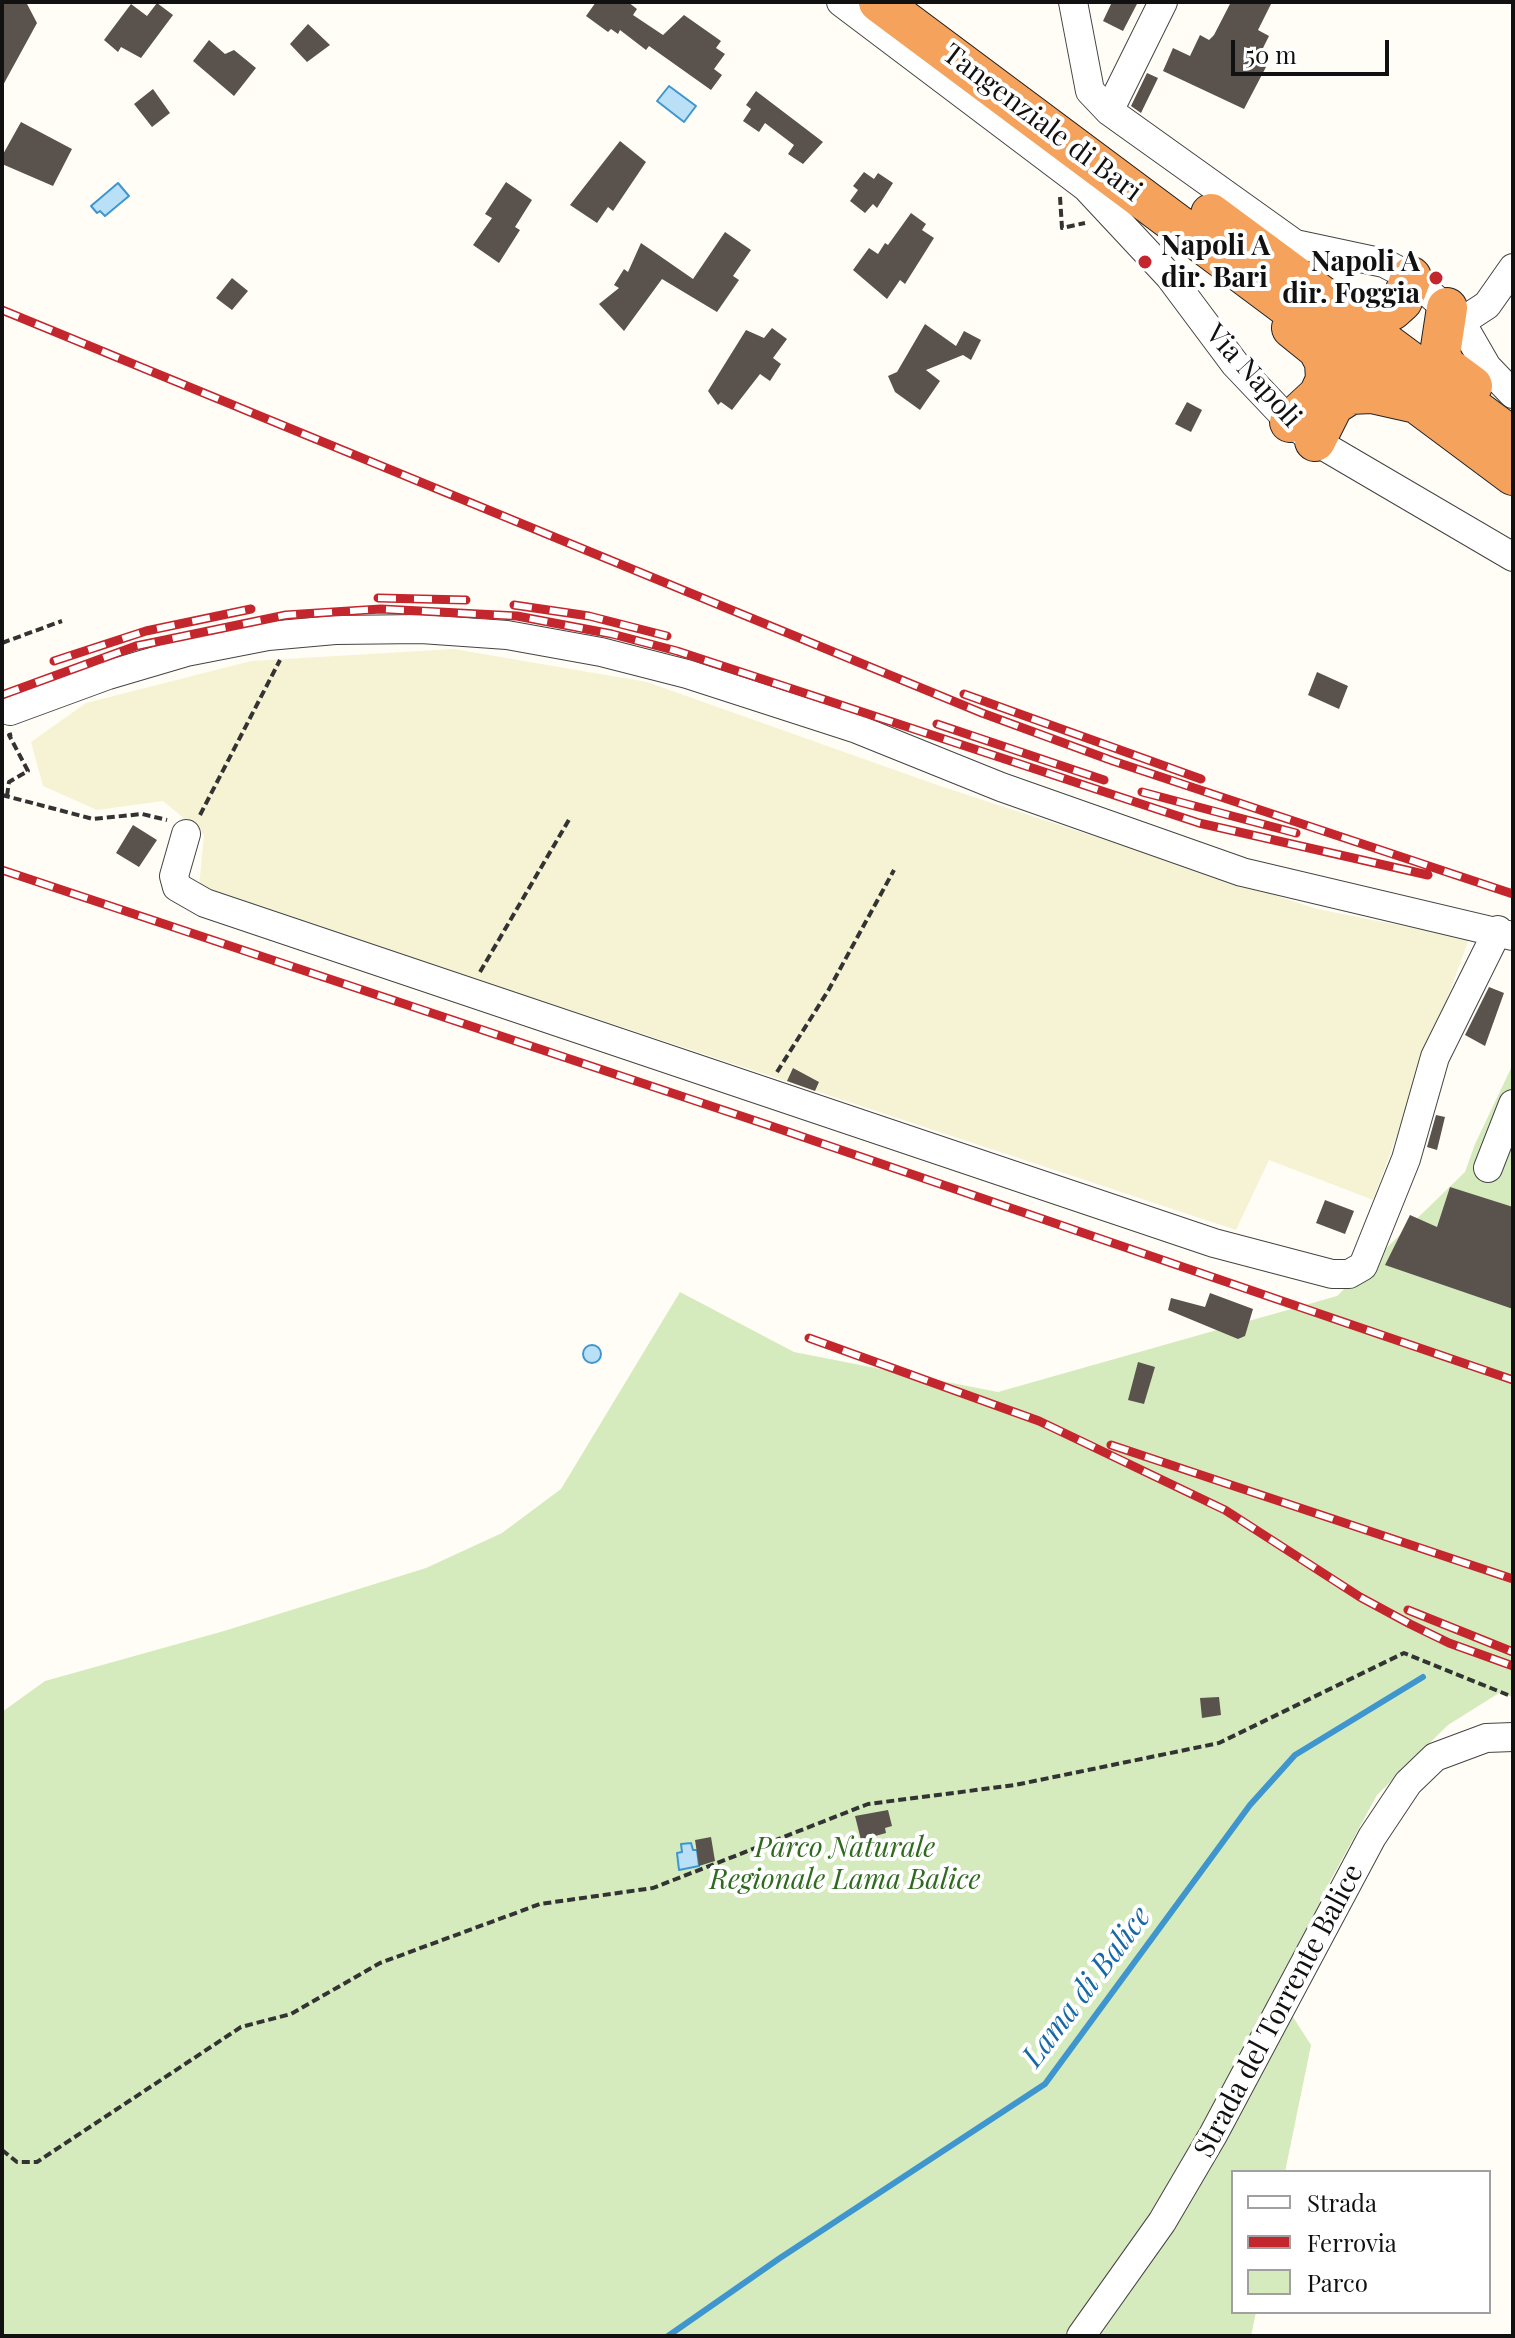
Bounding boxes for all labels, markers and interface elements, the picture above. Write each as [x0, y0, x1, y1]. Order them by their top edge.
scale bar [1235, 24, 1393, 74]
street label: Tangenziale di Bari [936, 37, 1148, 209]
text: 50 m [1245, 38, 1297, 70]
place label: Napoli A dir. Bari [1161, 229, 1270, 295]
place label: Napoli A dir. Foggia [1282, 245, 1420, 311]
marker: Napoli A dir. Bari [1136, 253, 1154, 271]
marker: Napoli A dir. Foggia [1427, 269, 1445, 287]
street label: Via Napoli [1198, 318, 1308, 434]
park label: Parco Naturale Regionale Lama Balice [709, 1831, 981, 1897]
street label: Strada del Torrente Balice [1187, 1859, 1371, 2163]
water label: Lama di Balice [1015, 1900, 1159, 2074]
legend [1231, 2170, 1491, 2314]
text: Strada [1307, 2186, 1377, 2218]
text: Ferrovia [1307, 2226, 1397, 2258]
text: Parco [1307, 2266, 1368, 2298]

